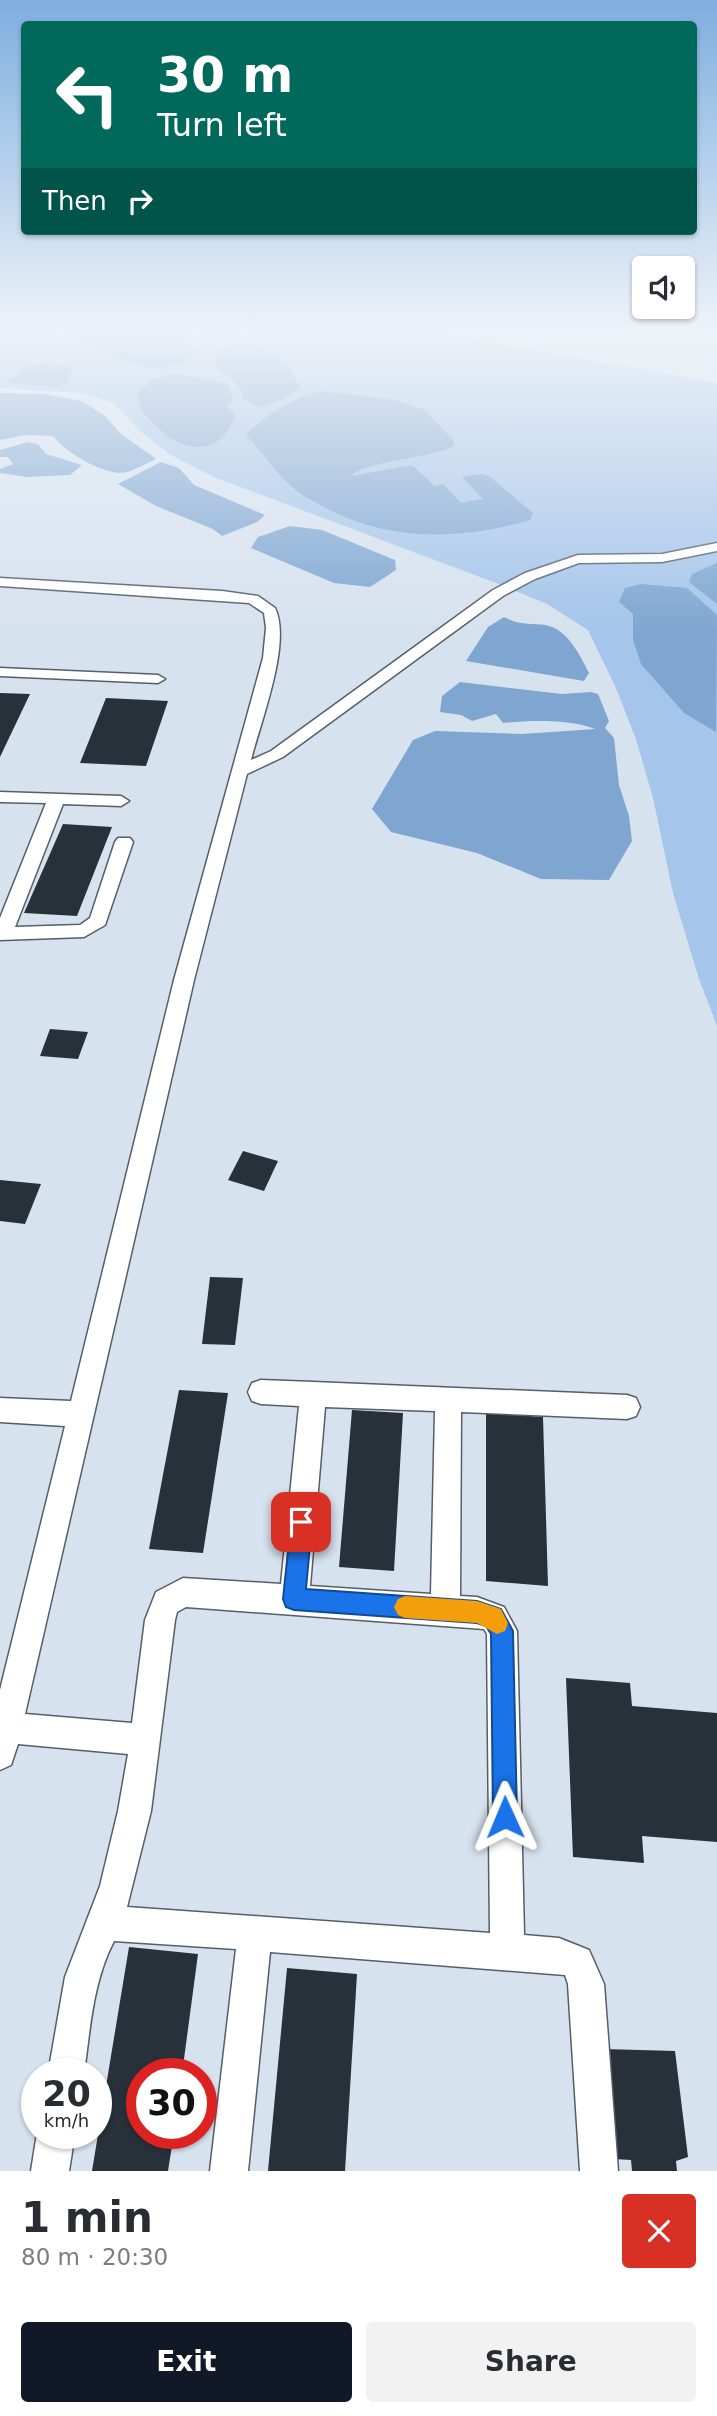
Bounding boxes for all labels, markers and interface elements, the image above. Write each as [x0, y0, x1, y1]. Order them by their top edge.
text: 30 m [157, 47, 293, 104]
icon: left [42, 49, 133, 140]
text: Turn left [157, 106, 287, 144]
icon: right [121, 182, 159, 220]
text: Then [42, 186, 107, 216]
map controls [632, 256, 695, 319]
button: sound [632, 256, 695, 319]
pin [271, 1492, 331, 1552]
icon: arrive [282, 1503, 320, 1541]
position arrow [468, 1780, 542, 1854]
speed limit sign: 30 [126, 2058, 217, 2149]
text: 20 [42, 2074, 91, 2114]
text: km/h [44, 2110, 89, 2131]
text: 1 min [21, 2193, 153, 2242]
button: close [622, 2194, 696, 2268]
text: 80 m · 20:30 [21, 2244, 168, 2270]
button: Exit [21, 2322, 352, 2402]
button: Share [366, 2322, 696, 2402]

